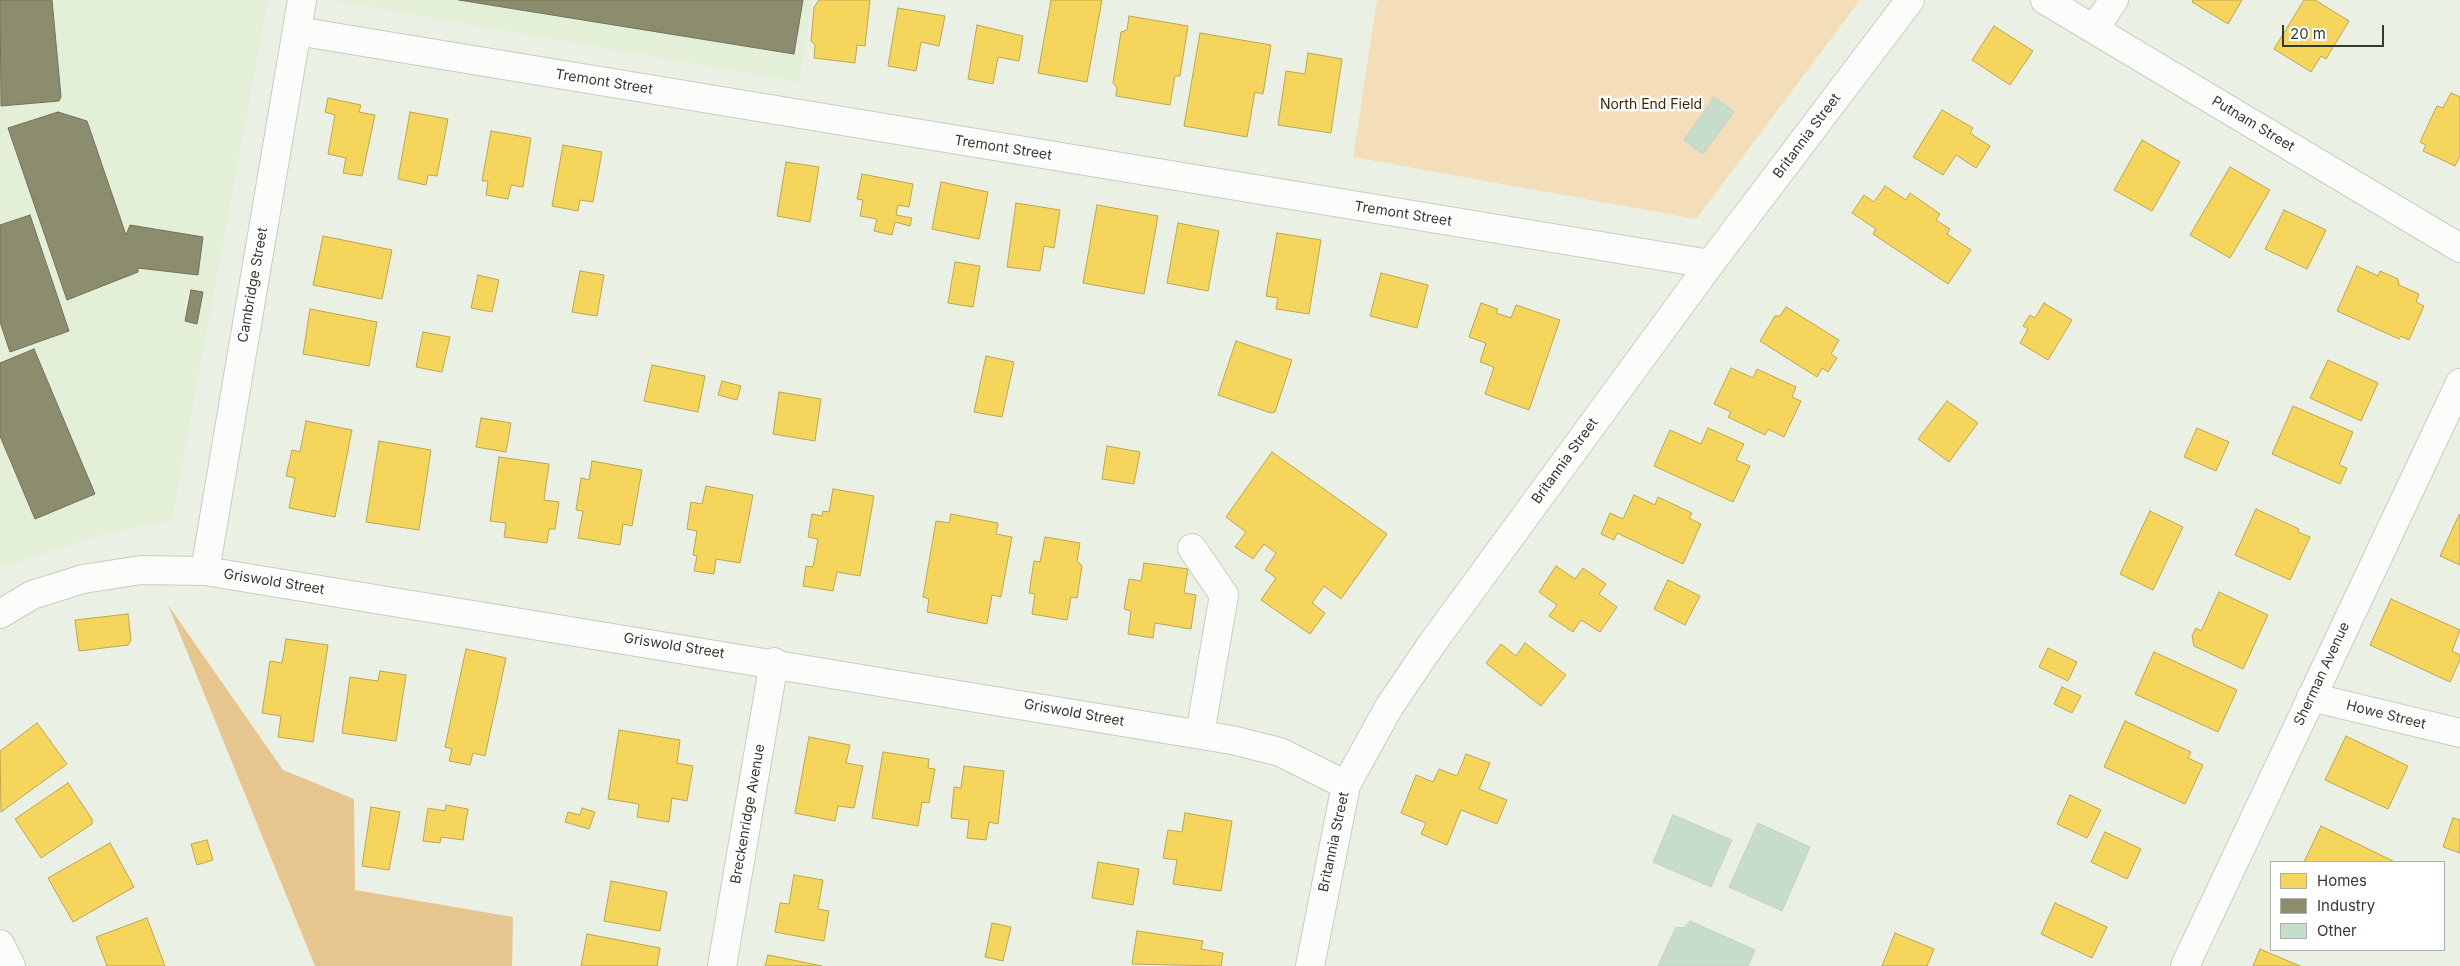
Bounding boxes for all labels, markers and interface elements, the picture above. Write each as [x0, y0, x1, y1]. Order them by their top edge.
scale bar [2285, 15, 2388, 47]
text: 20 m [2290, 24, 2326, 43]
street label: Tremont Street [554, 66, 654, 98]
street label: Britannia Street [1770, 90, 1844, 182]
street label: Putnam Street [2209, 93, 2297, 155]
park label: North End Field [1600, 97, 1702, 113]
street label: Tremont Street [953, 132, 1053, 164]
street label: Tremont Street [1353, 198, 1453, 230]
street label: Cambridge Street [235, 226, 271, 344]
street label: Britannia Street [1528, 415, 1602, 507]
street label: Griswold Street [222, 566, 326, 598]
street label: Sherman Avenue [2291, 620, 2353, 728]
street label: Griswold Street [622, 630, 726, 662]
street label: Griswold Street [1022, 696, 1126, 730]
street label: Howe Street [2344, 697, 2428, 733]
street label: Breckenridge Avenue [727, 743, 769, 885]
street label: Britannia Street [1315, 790, 1353, 894]
legend [2270, 861, 2445, 951]
text: Homes [2317, 871, 2367, 890]
text: Industry [2317, 896, 2375, 915]
text: Other [2317, 921, 2357, 940]

